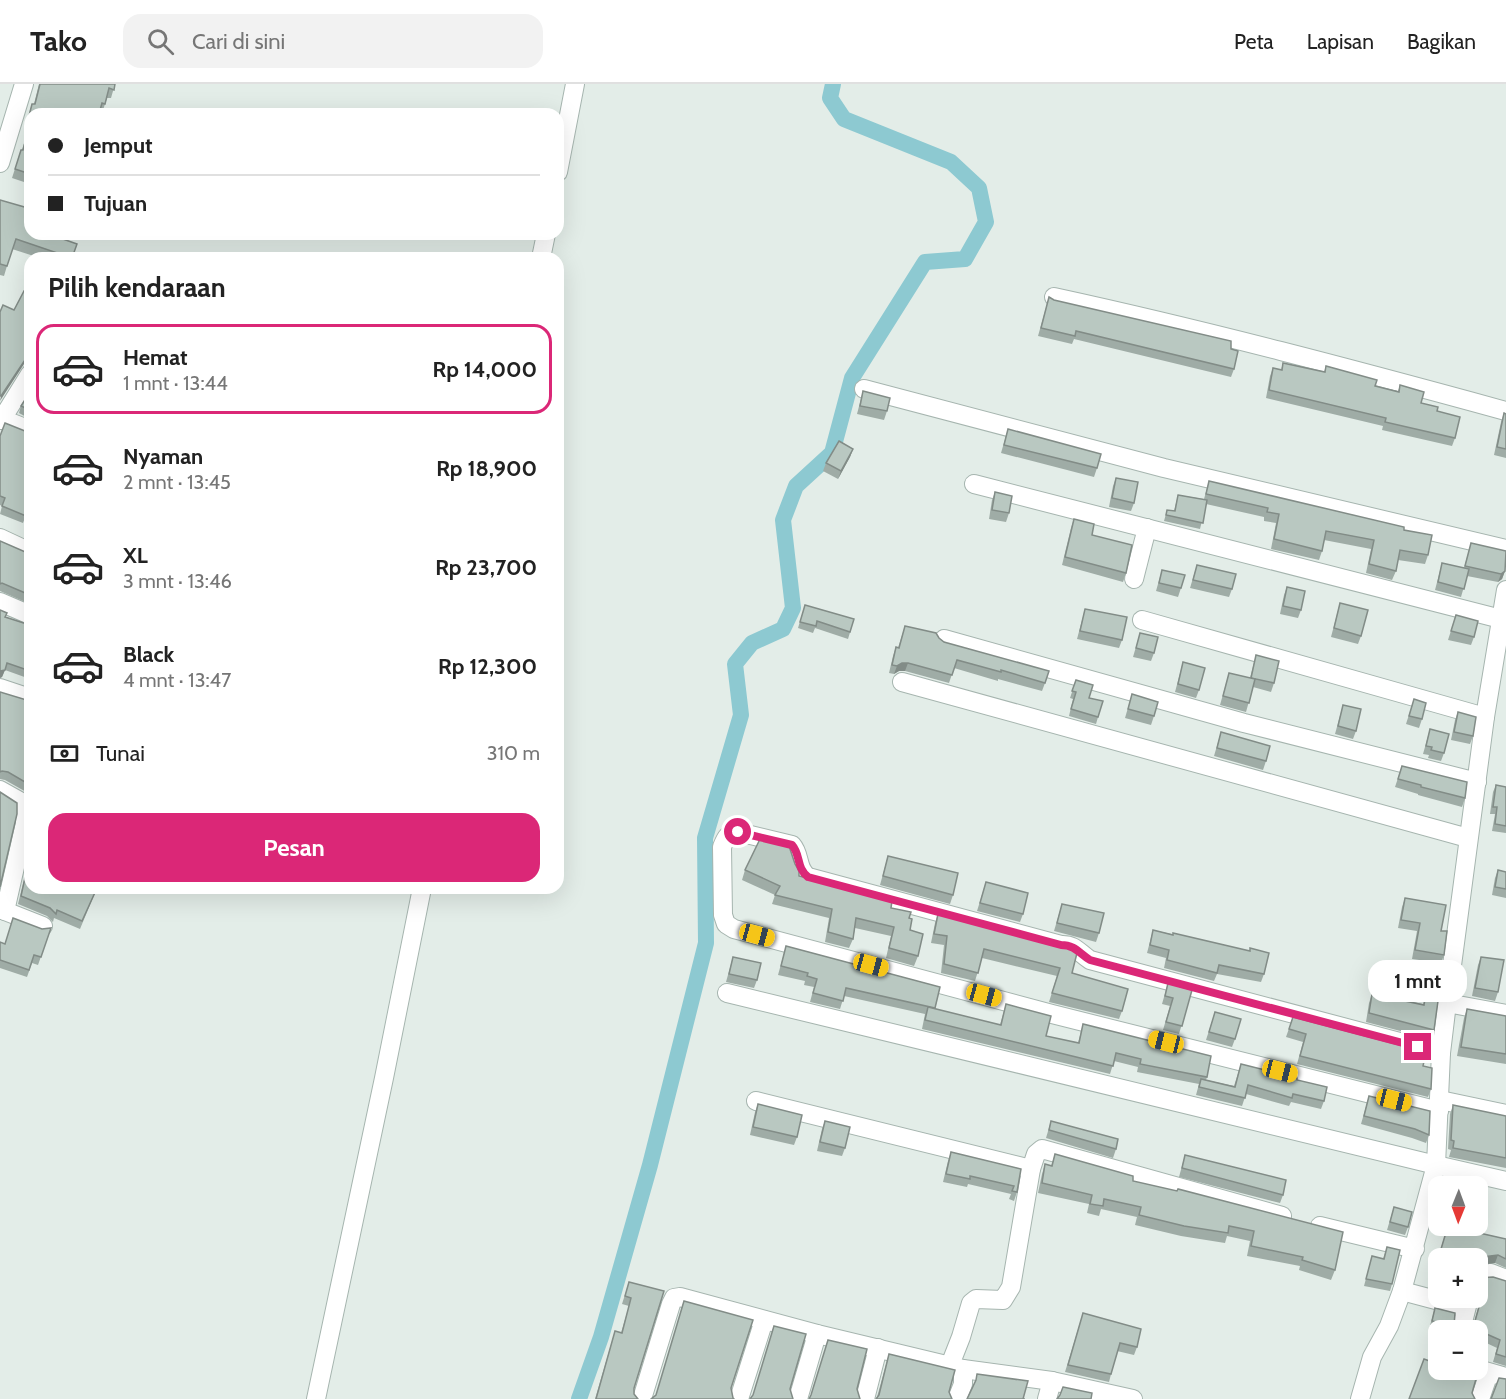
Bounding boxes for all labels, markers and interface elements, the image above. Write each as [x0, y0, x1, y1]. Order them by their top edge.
search box [123, 14, 543, 68]
text: Tako [30, 24, 87, 58]
icon: search [144, 25, 177, 58]
text: Cari di sini [192, 28, 285, 55]
text: Peta [1234, 29, 1274, 54]
text: Lapisan [1307, 29, 1374, 54]
text: Bagikan [1407, 29, 1476, 54]
text: Jemput [84, 132, 153, 159]
text: Tujuan [84, 190, 147, 217]
text: Pilih kendaraan [48, 271, 226, 304]
icon: car [51, 342, 105, 396]
text: Hemat [123, 344, 188, 371]
text: Rp 14,000 [433, 356, 537, 383]
text: 1 mnt · 13:44 [123, 371, 228, 395]
icon: car [51, 441, 105, 495]
text: Nyaman [123, 443, 203, 470]
text: Rp 18,900 [436, 455, 537, 482]
text: 2 mnt · 13:45 [123, 470, 231, 494]
icon: car [51, 540, 105, 594]
text: XL [123, 542, 148, 569]
text: Rp 23,700 [435, 554, 537, 581]
text: 3 mnt · 13:46 [123, 569, 232, 593]
icon: car [51, 639, 105, 693]
text: Black [123, 641, 174, 668]
text: Rp 12,300 [438, 653, 537, 680]
text: 4 mnt · 13:47 [123, 668, 231, 692]
icon: cash [48, 737, 81, 770]
text: Tunai [96, 740, 145, 767]
text: 310 m [487, 741, 540, 765]
button: Pesan [48, 813, 540, 882]
route start [724, 818, 751, 845]
car [737, 922, 777, 948]
car [851, 952, 891, 978]
callout: 1 mnt [1368, 960, 1468, 1002]
text: 1 mnt [1394, 969, 1441, 993]
car [964, 982, 1004, 1008]
car [1146, 1029, 1186, 1055]
route end [1404, 1033, 1431, 1060]
car [1260, 1058, 1300, 1084]
car [1374, 1087, 1414, 1113]
north arrow [1428, 1176, 1488, 1236]
map controls [1428, 1176, 1488, 1380]
button: + [1428, 1248, 1488, 1308]
button: − [1428, 1320, 1488, 1380]

